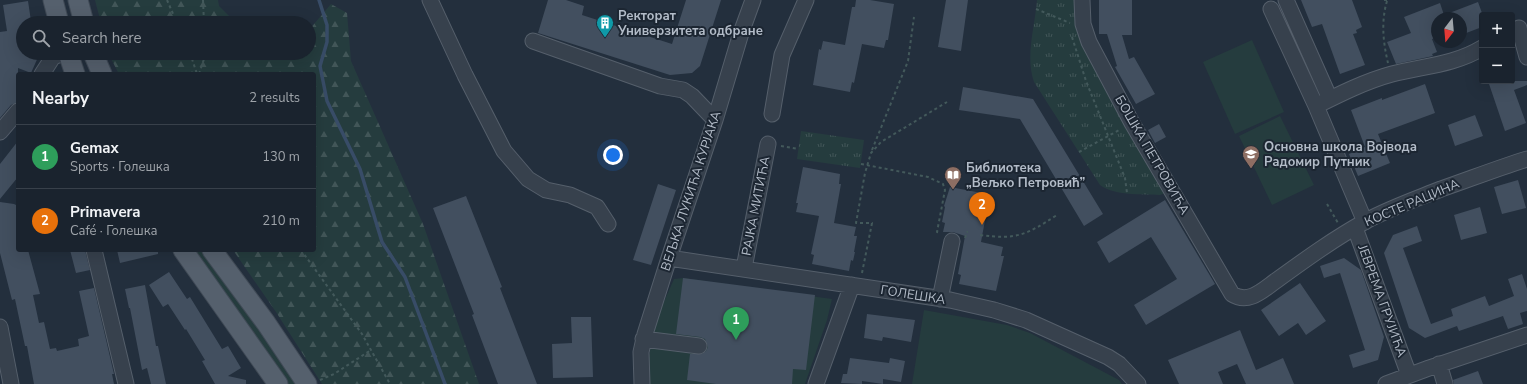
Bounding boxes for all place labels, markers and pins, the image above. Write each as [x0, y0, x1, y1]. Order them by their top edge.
place label: Ректорат Универзитета одбране [617, 7, 763, 40]
building icon: Ректорат Универзитета одбране [595, 13, 615, 38]
place label: Основна школа Војвода Радомир Путник [1264, 138, 1417, 171]
school or university icon: Основна школа Војвода Радомир Путник [1241, 144, 1261, 169]
place label: Библиотека „Вељко Петровић” [966, 159, 1086, 192]
library icon: Библиотека „Вељко Петровић” [943, 165, 963, 190]
pin: 2 [969, 192, 995, 225]
pin: 1 [723, 307, 749, 340]

